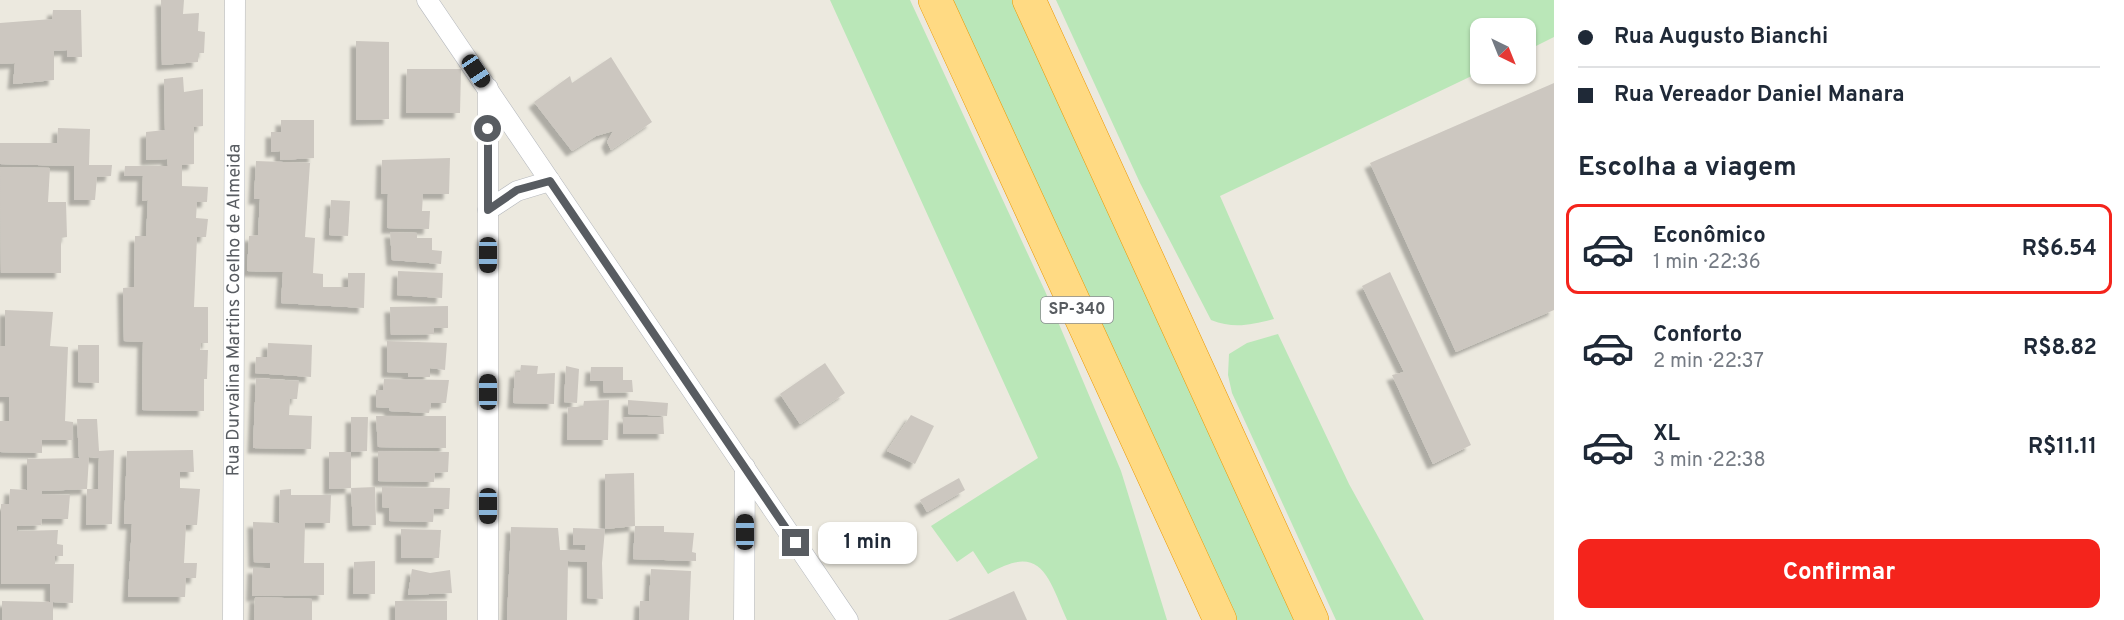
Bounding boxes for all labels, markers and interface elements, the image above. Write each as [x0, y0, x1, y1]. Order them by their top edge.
north arrow [1470, 18, 1536, 84]
map controls [1470, 18, 1536, 84]
text: Rua Augusto Bianchi [1614, 24, 1828, 51]
car [458, 51, 494, 91]
text: Rua Vereador Daniel Manara [1614, 82, 1905, 109]
route start [474, 115, 501, 142]
street label: Rua Durvalina Martins Coelho de Almeida [222, 144, 246, 476]
text: Escolha a viagem [1578, 151, 1797, 185]
icon: car [1581, 222, 1635, 276]
text: Econômico [1653, 223, 1766, 250]
text: R$6.54 [2022, 236, 2097, 263]
car [479, 237, 497, 273]
text: 1 min · 22:36 [1653, 250, 1761, 276]
road number: SP-340 [1041, 297, 1113, 323]
icon: car [1581, 321, 1635, 375]
text: Conforto [1653, 322, 1742, 349]
text: R$8.82 [2023, 335, 2097, 362]
text: 2 min · 22:37 [1653, 349, 1764, 375]
car [479, 374, 497, 410]
icon: car [1581, 420, 1635, 474]
text: XL [1653, 421, 1680, 448]
text: R$11.11 [2028, 434, 2097, 461]
text: 3 min · 22:38 [1653, 448, 1766, 474]
car [479, 488, 497, 524]
car [736, 514, 754, 550]
callout: 1 min [817, 522, 916, 564]
route end [782, 529, 809, 556]
text: 1 min [843, 530, 892, 556]
button: Confirmar [1578, 539, 2100, 608]

